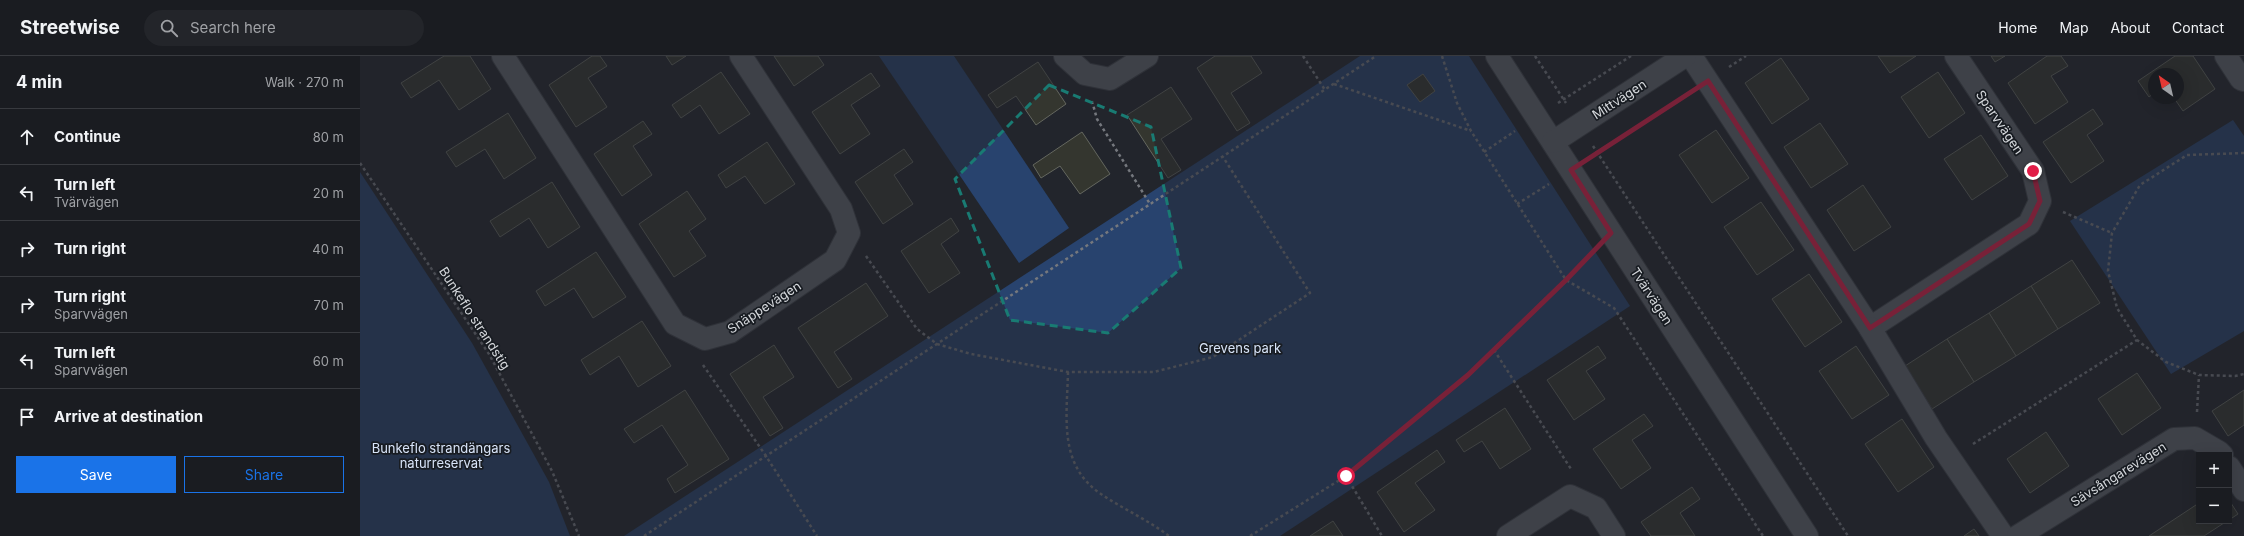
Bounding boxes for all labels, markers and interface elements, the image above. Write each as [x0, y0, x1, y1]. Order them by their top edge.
search box [144, 10, 424, 46]
text: Streetwise [20, 16, 120, 39]
icon: search [158, 17, 180, 39]
text: Search here [190, 18, 276, 37]
text: Home [1998, 19, 2037, 36]
text: Map [2059, 19, 2089, 36]
text: About [2111, 19, 2150, 36]
text: Contact [2172, 19, 2224, 36]
north arrow [2148, 68, 2184, 104]
text: 4 min [16, 72, 62, 92]
text: Walk · 270 m [265, 74, 344, 90]
street label: Mittvägen [1589, 76, 1649, 122]
street label: Sparvvägen [1973, 87, 2027, 157]
icon: ahead [16, 126, 38, 148]
text: Continue [54, 127, 121, 146]
text: 80 m [313, 129, 344, 145]
route end [2024, 162, 2042, 180]
text: Turn left [54, 175, 115, 194]
icon: left [16, 182, 38, 204]
text: 20 m [313, 185, 344, 201]
text: Tvärvägen [54, 194, 119, 210]
icon: right [16, 238, 38, 260]
text: Turn right [54, 239, 126, 258]
text: 40 m [312, 241, 344, 257]
street label: Bunkeflo strandstig [436, 264, 514, 372]
street label: Tvärvägen [1628, 264, 1676, 328]
street label: Snäppevägen [724, 277, 804, 337]
text: Turn right [54, 287, 126, 306]
icon: right [16, 294, 38, 316]
text: 70 m [314, 297, 344, 313]
text: Sparvvägen [54, 306, 128, 322]
park label: Grevens park [1199, 340, 1281, 356]
text: Turn left [54, 343, 115, 362]
icon: left [16, 350, 38, 372]
text: 60 m [313, 353, 344, 369]
text: Sparvvägen [54, 362, 128, 378]
icon: arrive [16, 406, 38, 428]
text: Arrive at destination [54, 407, 203, 426]
street label: Sävsångarevägen [2067, 438, 2169, 510]
park label: Bunkeflo strandängars naturreservat [372, 440, 510, 471]
map controls [2196, 452, 2232, 524]
button: + [2196, 452, 2232, 488]
button: Save [16, 456, 176, 493]
button: Share [184, 456, 344, 493]
route start [1337, 467, 1355, 485]
button: − [2196, 488, 2232, 524]

